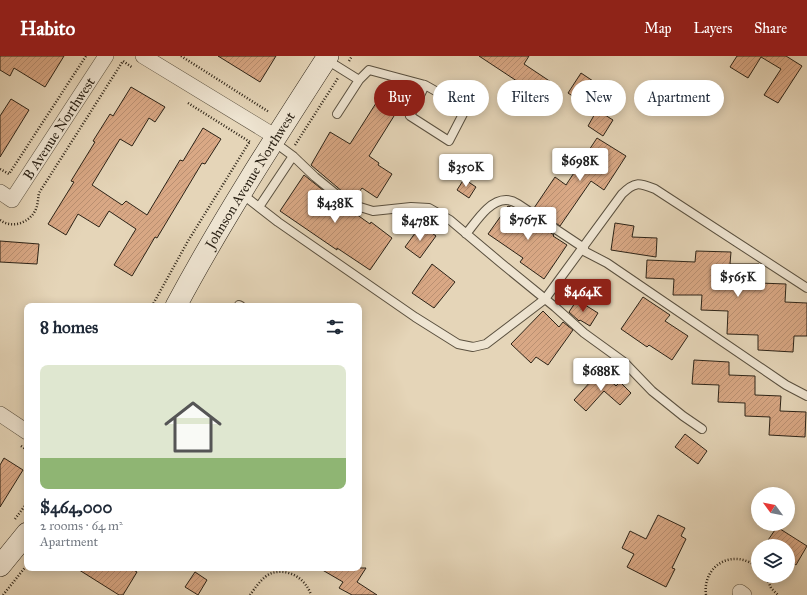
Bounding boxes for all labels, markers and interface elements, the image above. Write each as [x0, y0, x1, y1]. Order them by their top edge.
text: Habito [20, 17, 75, 40]
text: Map [644, 20, 672, 37]
text: Layers [694, 20, 732, 37]
text: Share [754, 20, 787, 37]
street label: B Avenue Northwest [19, 74, 98, 183]
chip: Buy [374, 80, 425, 116]
chip: Rent [433, 80, 489, 116]
chip: Filters [497, 80, 563, 116]
chip: New [571, 80, 626, 116]
chip: Apartment [634, 80, 724, 116]
street label: Johnson Avenue Northwest [200, 109, 298, 254]
pin: $698K [552, 148, 608, 182]
text: $698K [561, 153, 599, 169]
pin: $350K [438, 154, 494, 188]
text: $350K [448, 159, 484, 175]
pin: $438K [307, 190, 363, 224]
text: $438K [317, 195, 353, 211]
pin: $767K [500, 207, 556, 241]
pin: $478K [392, 208, 448, 242]
text: $767K [509, 212, 547, 228]
text: $478K [401, 213, 439, 229]
pin: $565K [710, 264, 766, 298]
text: $565K [720, 269, 756, 285]
pin: $464K [555, 279, 611, 313]
text: $464K [564, 284, 602, 300]
icon: filters [324, 316, 346, 338]
text: 8 homes [40, 317, 98, 338]
pin: $688K [573, 358, 629, 392]
text: $688K [582, 363, 620, 379]
icon: home [157, 391, 229, 463]
north arrow [751, 487, 795, 531]
map controls [751, 487, 795, 583]
text: $464,000 [40, 497, 112, 518]
text: 2 rooms · 64 m² [40, 518, 123, 534]
text: Apartment [40, 534, 98, 550]
button: layers [751, 539, 795, 583]

